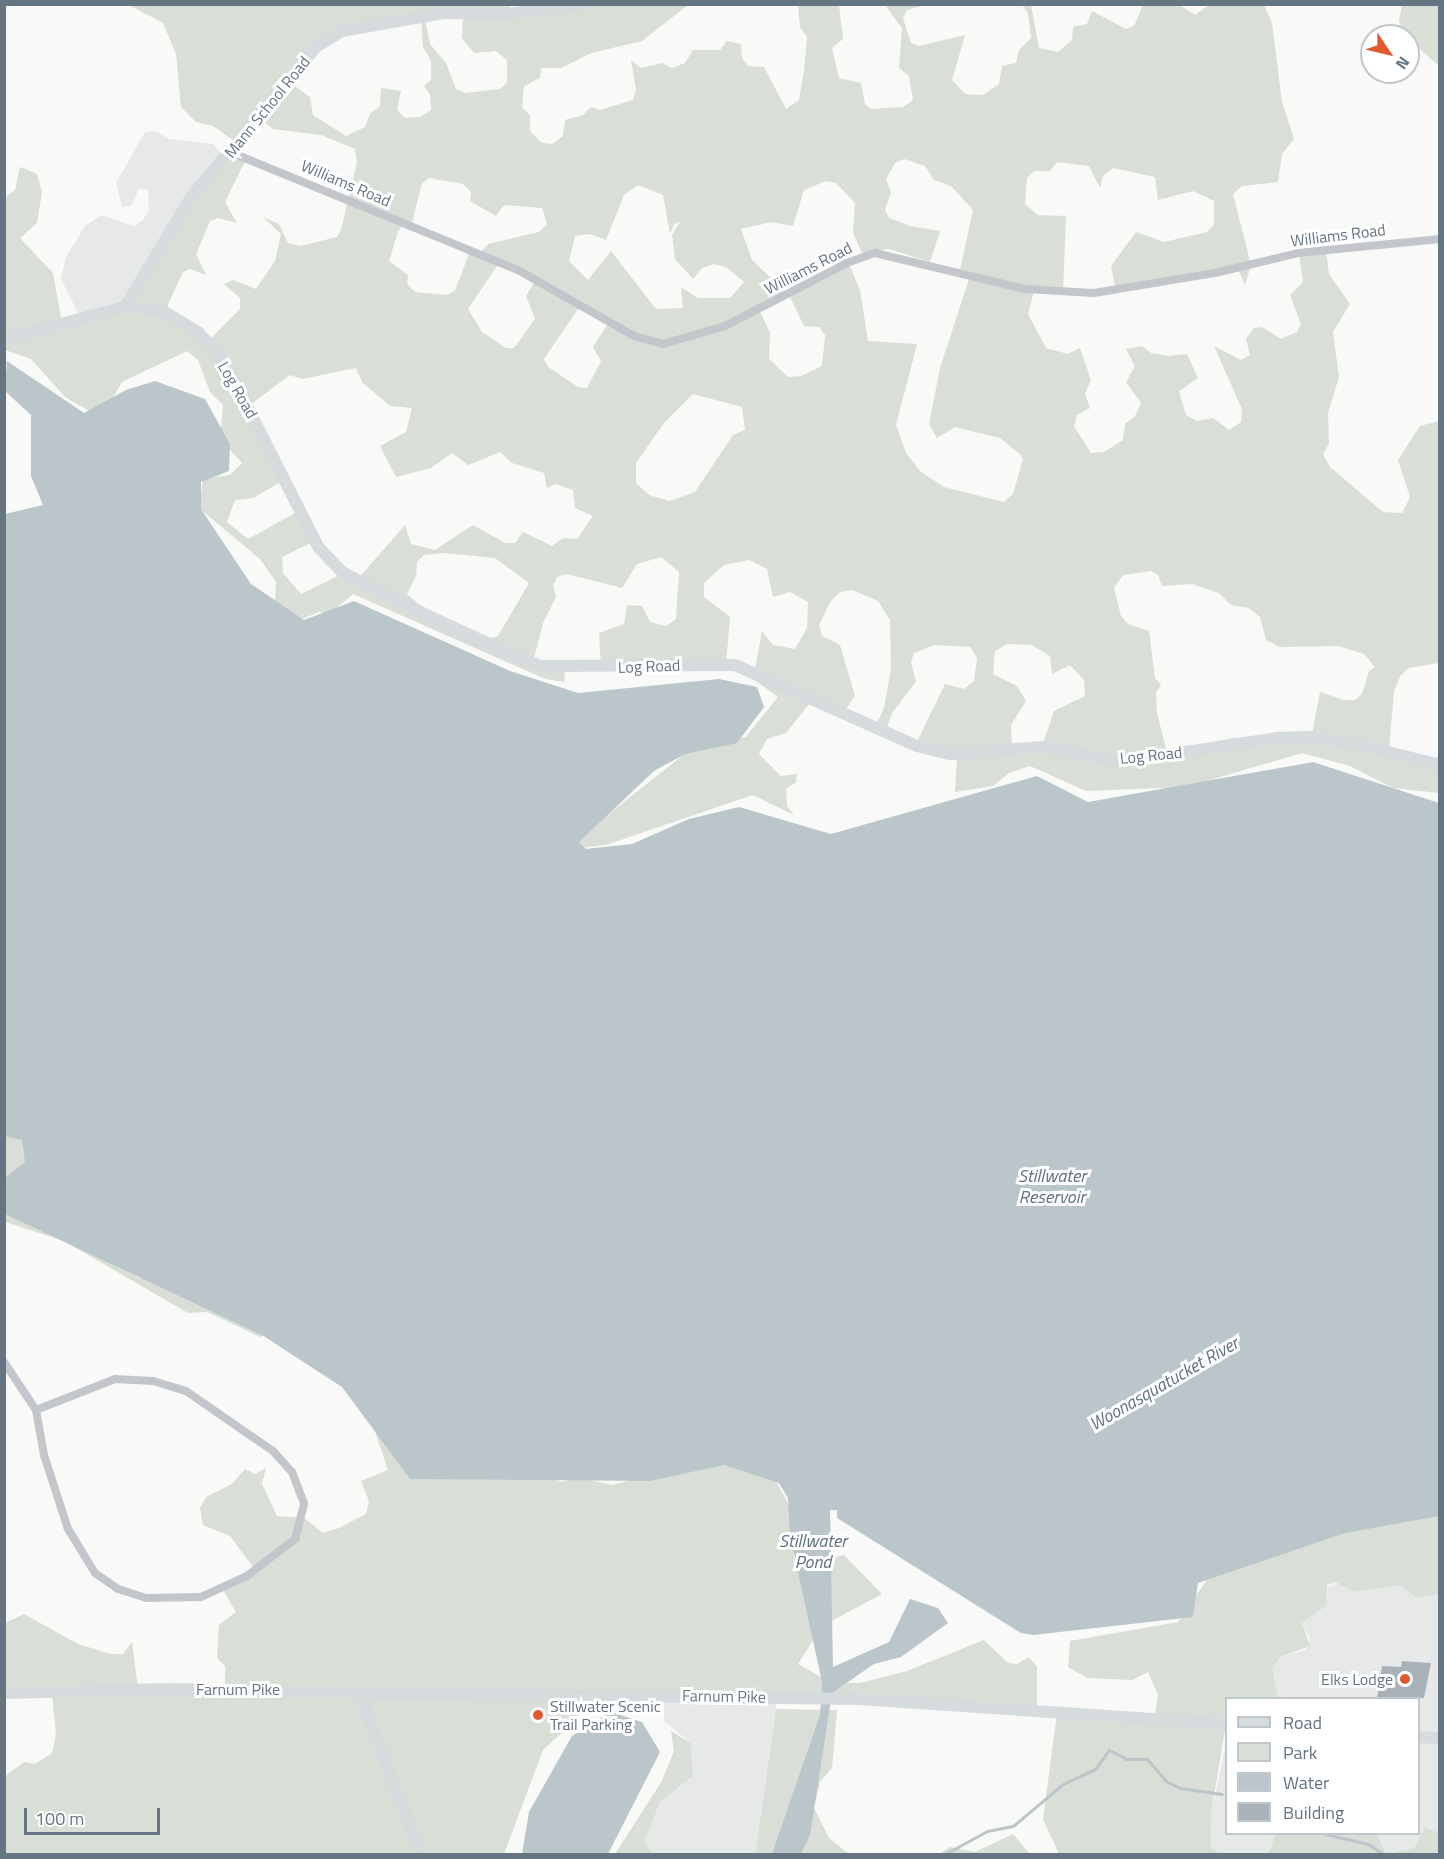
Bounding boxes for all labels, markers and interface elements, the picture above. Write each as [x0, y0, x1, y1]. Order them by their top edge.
north arrow [1360, 24, 1420, 84]
street label: Mann School Road [220, 52, 314, 162]
text: N [1390, 52, 1416, 75]
street label: Williams Road [298, 155, 394, 211]
street label: Williams Road [1289, 220, 1387, 250]
street label: Williams Road [761, 238, 855, 298]
street label: Log Road [214, 358, 262, 422]
street label: Log Road [617, 655, 681, 677]
street label: Log Road [1119, 742, 1183, 768]
water label: Stillwater Reservoir [1018, 1166, 1086, 1208]
water label: Woonasquatucket River [1086, 1333, 1242, 1435]
water label: Stillwater Pond [779, 1531, 847, 1574]
place label: Elks Lodge [1321, 1669, 1393, 1689]
marker: Elks Lodge [1398, 1672, 1412, 1686]
street label: Farnum Pike [196, 1679, 280, 1699]
street label: Farnum Pike [682, 1686, 766, 1706]
place label: Stillwater Scenic Trail Parking [550, 1696, 661, 1734]
legend [1225, 1697, 1420, 1835]
marker: Stillwater Scenic Trail Parking [531, 1708, 545, 1722]
text: Road [1283, 1709, 1322, 1736]
text: Park [1283, 1739, 1317, 1766]
text: Water [1283, 1769, 1329, 1796]
scale bar [27, 1796, 164, 1834]
text: Building [1283, 1799, 1344, 1826]
text: 100 m [35, 1805, 84, 1832]

